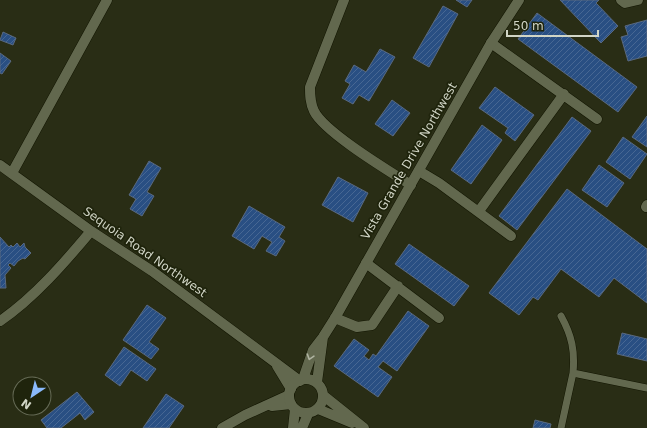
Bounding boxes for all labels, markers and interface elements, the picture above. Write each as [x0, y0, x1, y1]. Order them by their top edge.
scale bar [507, 12, 598, 38]
text: 50 m [513, 19, 544, 33]
street label: Vista Grande Drive Northwest [358, 80, 460, 242]
street label: Sequoia Road Northwest [80, 204, 210, 300]
one-way arrow [307, 353, 315, 360]
north arrow [12, 376, 52, 416]
text: N [19, 396, 34, 412]

